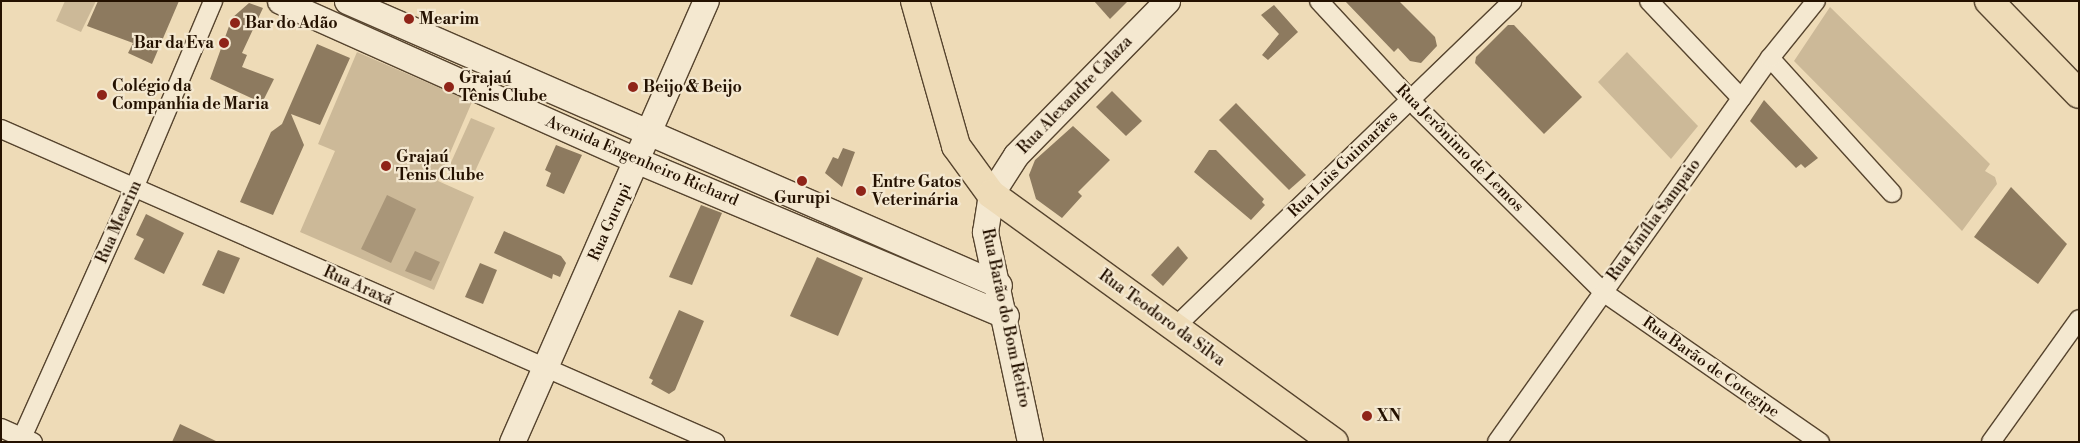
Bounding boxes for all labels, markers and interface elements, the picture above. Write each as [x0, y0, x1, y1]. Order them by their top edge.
place label: Mearim [419, 9, 479, 29]
place label: Bar do Adão [245, 13, 338, 33]
marker: Mearim [403, 13, 415, 25]
marker: Bar do Adão [229, 17, 241, 29]
street label: Rua Alexandre Calaza [1014, 32, 1136, 158]
place label: Bar da Eva [134, 33, 214, 53]
marker: Bar da Eva [218, 37, 230, 49]
place label: Grajaú Tênis Clube [459, 68, 547, 106]
place label: Colégio da Companhia de Maria [112, 76, 269, 114]
place label: Beijo & Beijo [643, 77, 742, 97]
street label: Rua Jerônimo de Lemos [1392, 80, 1528, 216]
marker: Grajaú Tênis Clube [443, 81, 455, 93]
marker: Beijo & Beijo [627, 81, 639, 93]
marker: Colégio da Companhia de Maria [96, 89, 108, 101]
street label: Rua Luis Guimarães [1284, 107, 1402, 221]
street label: Avenida Engenheiro Richard [543, 112, 741, 210]
place label: Grajaú Tenis Clube [396, 147, 484, 185]
street label: Rua Emília Sampaio [1603, 155, 1705, 285]
marker: Grajaú Tenis Clube [380, 160, 392, 172]
place label: Entre Gatos Veterinária [872, 172, 961, 210]
marker: Gurupi [796, 175, 808, 187]
street label: Rua Mearim [92, 178, 146, 266]
street label: Rua Gurupi [584, 180, 636, 264]
marker: Entre Gatos Veterinária [854, 184, 868, 198]
place label: Gurupi [774, 188, 830, 208]
street label: Rua Barão do Bom Retiro [978, 227, 1034, 409]
street label: Rua Araxá [320, 262, 396, 310]
street label: Rua Teodoro da Silva [1095, 266, 1229, 370]
street label: Rua Barão de Cotegipe [1639, 312, 1783, 422]
place label: XN [1377, 406, 1401, 426]
marker: XN [1361, 410, 1373, 422]

